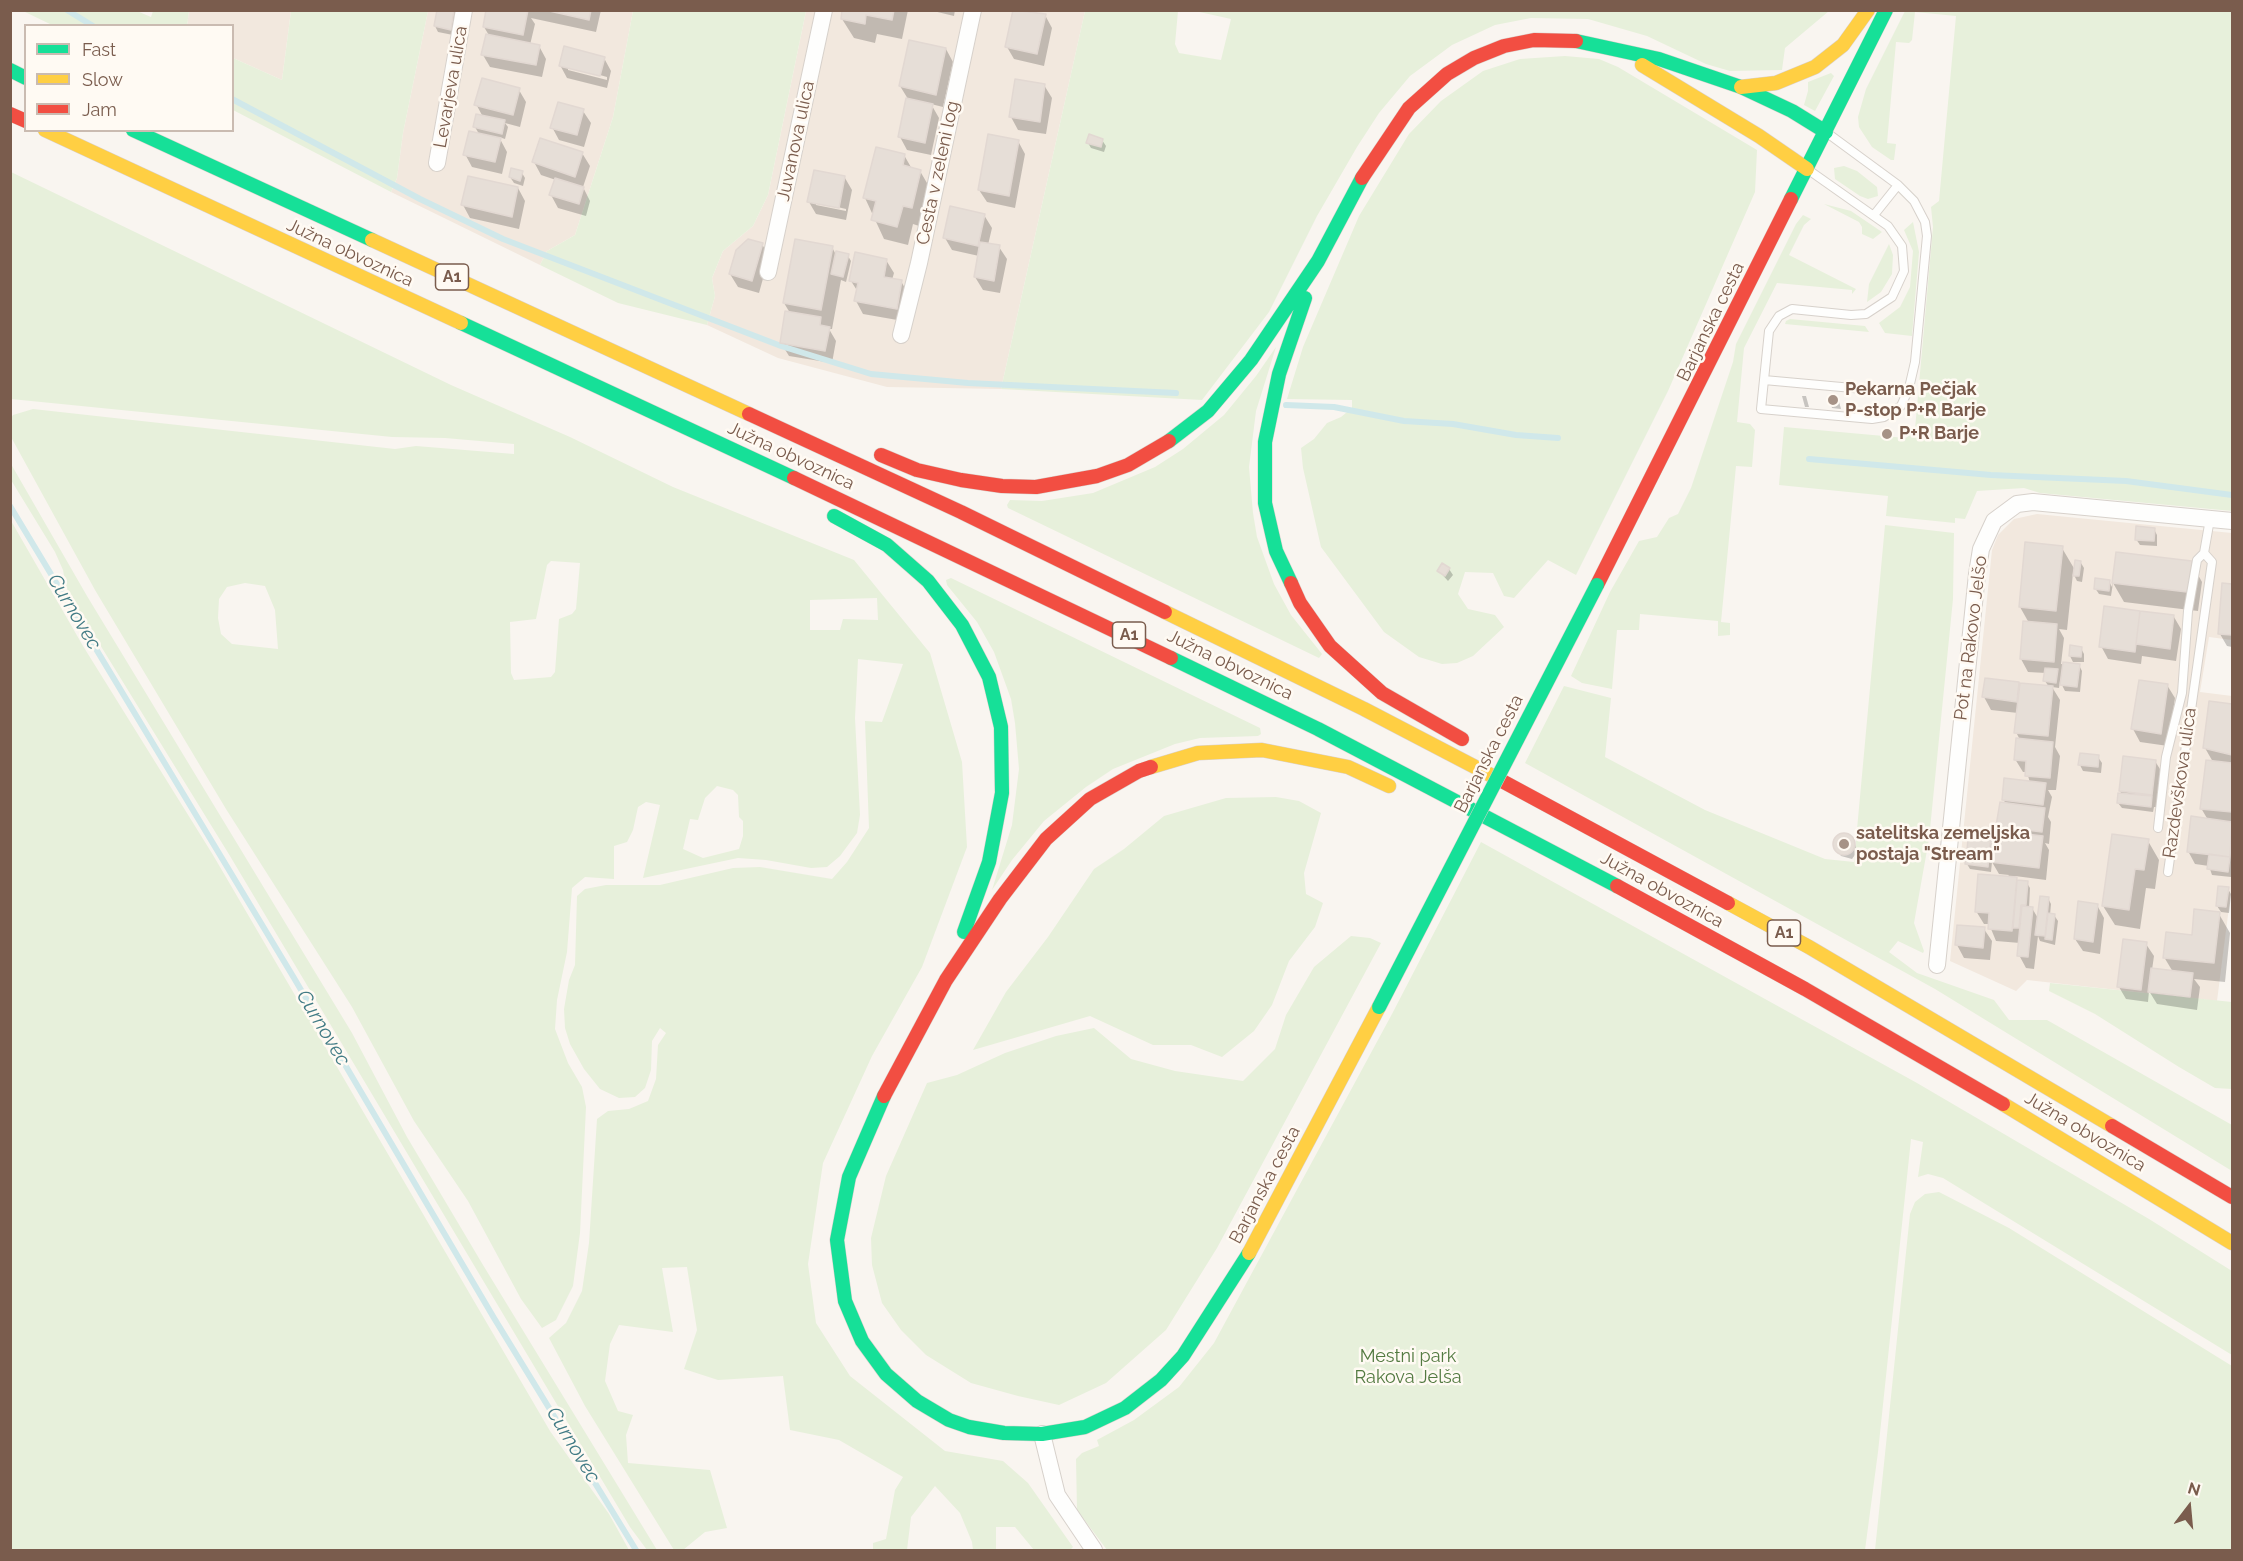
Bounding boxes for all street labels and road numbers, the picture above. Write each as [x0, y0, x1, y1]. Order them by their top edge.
street label: Levarjeva ulica [430, 24, 472, 150]
street label: Juvanova ulica [773, 79, 819, 203]
street label: Cesta v zeleni log [912, 99, 964, 247]
street label: Južna obvoznica [283, 214, 417, 292]
street label: Barjanska cesta [1673, 259, 1749, 385]
road number: A1 [436, 264, 468, 290]
street label: Južna obvoznica [724, 417, 858, 495]
street label: Pot na Rakovo Jelšo [1950, 554, 1992, 722]
road number: A1 [1112, 622, 1146, 648]
street label: Južna obvoznica [1164, 625, 1296, 705]
street label: Barjanska cesta [1450, 691, 1528, 817]
street label: Razdevškova ulica [2159, 706, 2201, 860]
street label: Južna obvoznica [1597, 847, 1727, 933]
road number: A1 [1768, 920, 1800, 946]
street label: Južna obvoznica [2021, 1087, 2149, 1177]
street label: Barjanska cesta [1225, 1123, 1305, 1247]

